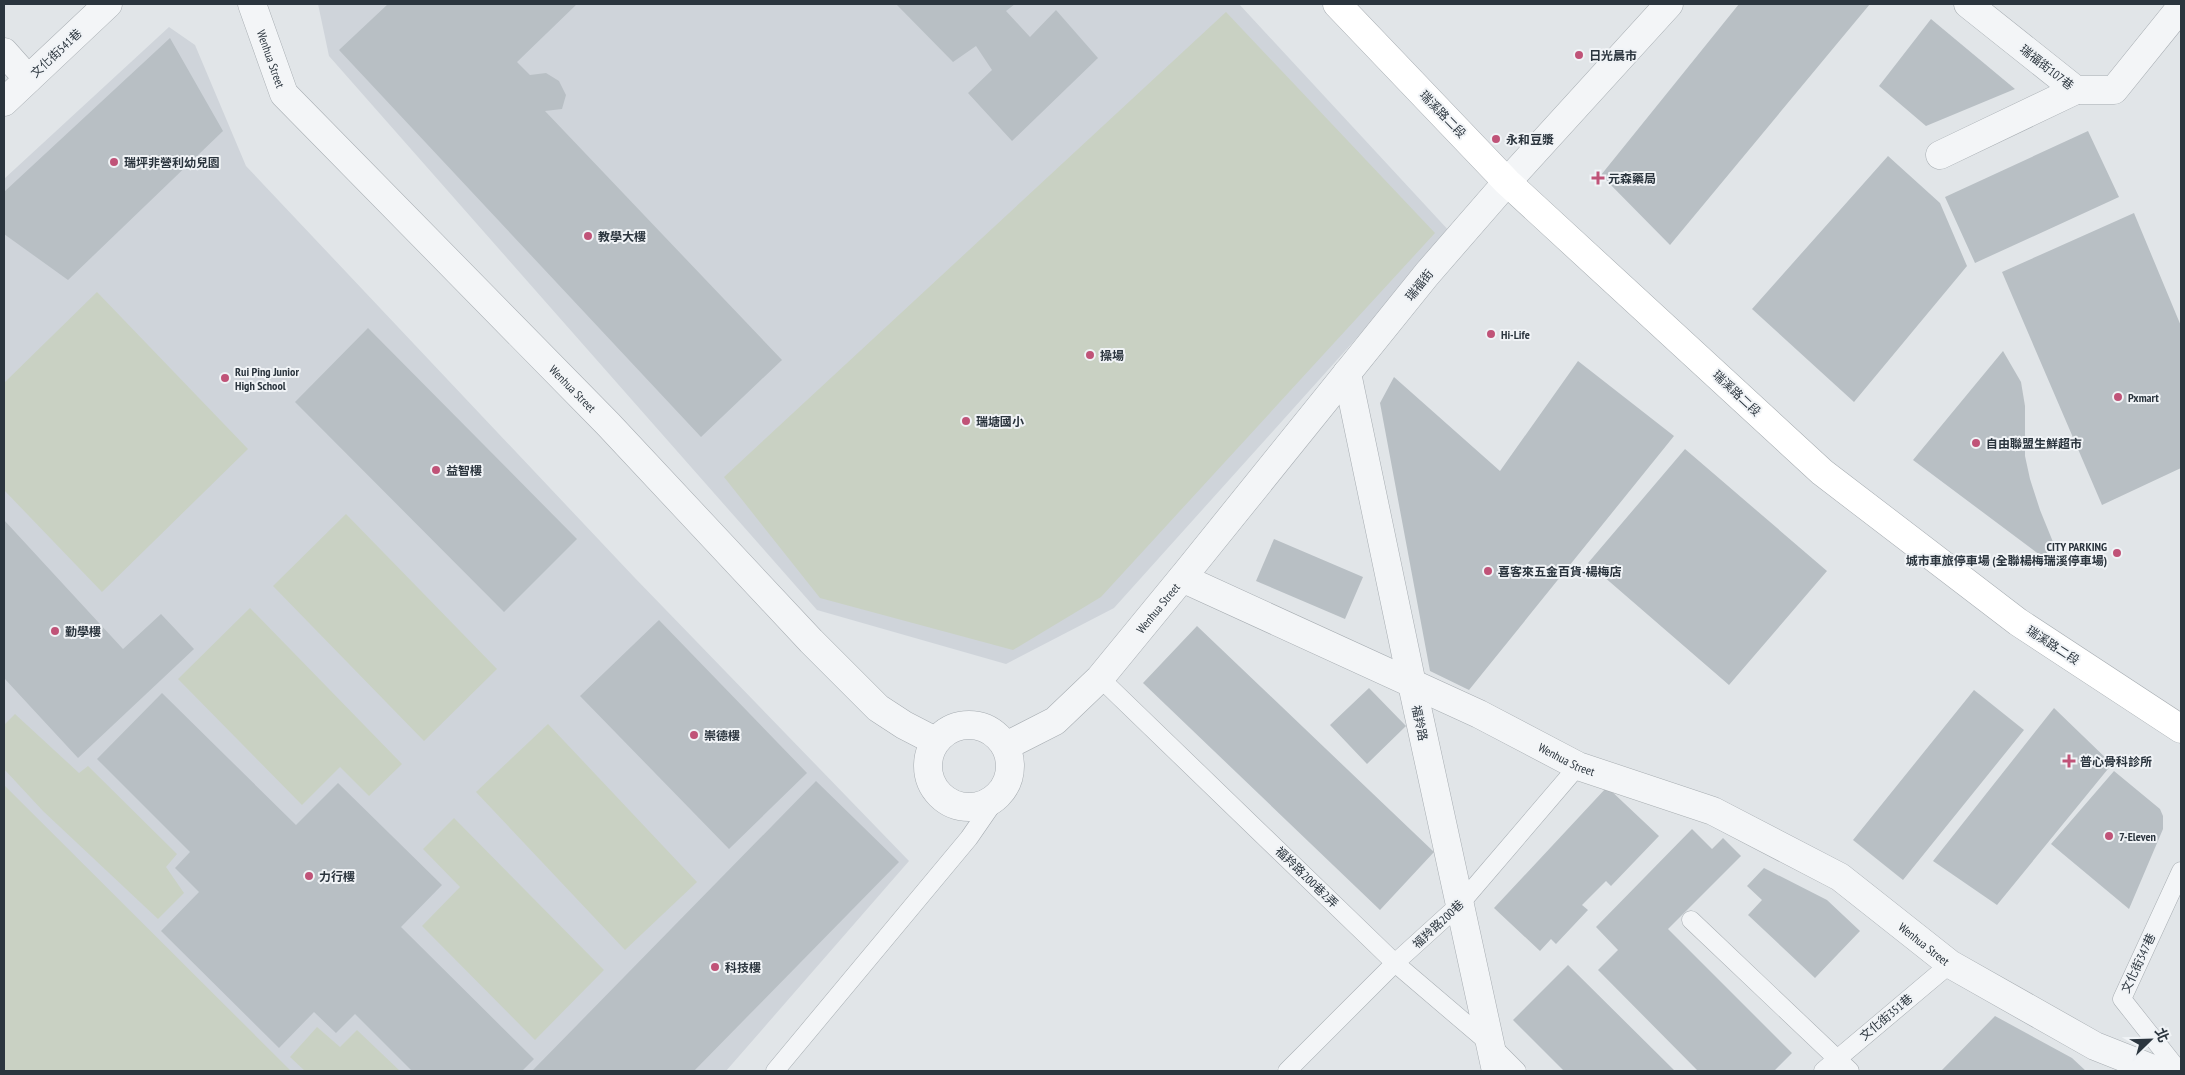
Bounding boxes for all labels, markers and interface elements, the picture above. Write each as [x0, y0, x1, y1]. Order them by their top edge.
street label: 文化街541巷 [27, 26, 85, 80]
street label: Wenhua Street [254, 28, 289, 90]
street label: 瑞福街107巷 [2017, 41, 2077, 93]
place label: 日光晨市 [1589, 48, 1637, 63]
marker: 日光晨市 [1573, 49, 1585, 61]
street label: 瑞溪路二段 [1417, 87, 1469, 141]
place label: 永和豆漿 [1506, 132, 1554, 147]
marker: 永和豆漿 [1490, 133, 1502, 145]
place label: 瑞坪非營利幼兒園 [124, 155, 220, 170]
marker: 瑞坪非營利幼兒園 [108, 156, 120, 168]
place label: 元森藥局 [1608, 171, 1656, 186]
marker: 元森藥局 [1592, 172, 1604, 184]
place label: 教學大樓 [598, 229, 646, 244]
marker: 教學大樓 [582, 230, 594, 242]
street label: 瑞福街 [1402, 266, 1436, 304]
place label: Hi-Life [1501, 327, 1530, 342]
marker: Hi-Life [1485, 328, 1497, 340]
place label: 操場 [1100, 348, 1124, 363]
marker: 操場 [1084, 349, 1096, 361]
street label: Wenhua Street [546, 361, 600, 416]
place label: Rui Ping Junior High School [235, 364, 299, 393]
street label: 瑞溪路二段 [1710, 367, 1764, 419]
marker: Rui Ping Junior High School [219, 372, 231, 384]
place label: Pxmart [2128, 390, 2159, 405]
marker: Pxmart [2112, 391, 2124, 403]
place label: 瑞塘國小 [976, 414, 1024, 429]
marker: 瑞塘國小 [960, 415, 972, 427]
place label: 自由聯盟生鮮超市 [1986, 436, 2082, 451]
marker: 自由聯盟生鮮超市 [1970, 437, 1982, 449]
place label: 益智樓 [446, 463, 482, 478]
marker: 益智樓 [430, 464, 442, 476]
place label: CITY PARKING 城市車旅停車場 (全聯楊梅瑞溪停車場) [1906, 539, 2107, 568]
marker: CITY PARKING 城市車旅停車場 (全聯楊梅瑞溪停車場) [2111, 547, 2123, 559]
place label: 喜客來五金百貨-楊梅店 [1498, 564, 1622, 579]
marker: 喜客來五金百貨-楊梅店 [1482, 565, 1494, 577]
street label: Wenhua Street [1133, 579, 1183, 636]
street label: 瑞溪路二段 [2024, 622, 2082, 668]
place label: 勤學樓 [65, 624, 101, 639]
marker: 勤學樓 [49, 625, 61, 637]
street label: 福羚路 [1409, 704, 1431, 742]
place label: 崇德樓 [704, 728, 740, 743]
marker: 崇德樓 [688, 729, 700, 741]
street label: Wenhua Street [1536, 739, 1597, 779]
marker: 普心骨科診所 [2062, 754, 2076, 768]
place label: 普心骨科診所 [2080, 754, 2152, 769]
place label: 7-Eleven [2119, 829, 2156, 844]
marker: 7-Eleven [2103, 830, 2115, 842]
street label: 福羚路200巷2弄 [1272, 843, 1342, 911]
place label: 力行樓 [319, 869, 355, 884]
marker: 力行樓 [303, 870, 315, 882]
street label: 福羚路200巷 [1409, 897, 1467, 951]
street label: Wenhua Street [1896, 919, 1953, 969]
street label: 文化街347巷 [2118, 931, 2158, 995]
place label: 科技樓 [725, 960, 761, 975]
marker: 科技樓 [709, 961, 721, 973]
street label: 文化街351巷 [1857, 991, 1915, 1043]
north arrow [2125, 1015, 2175, 1065]
text: 北 [2151, 1025, 2173, 1045]

